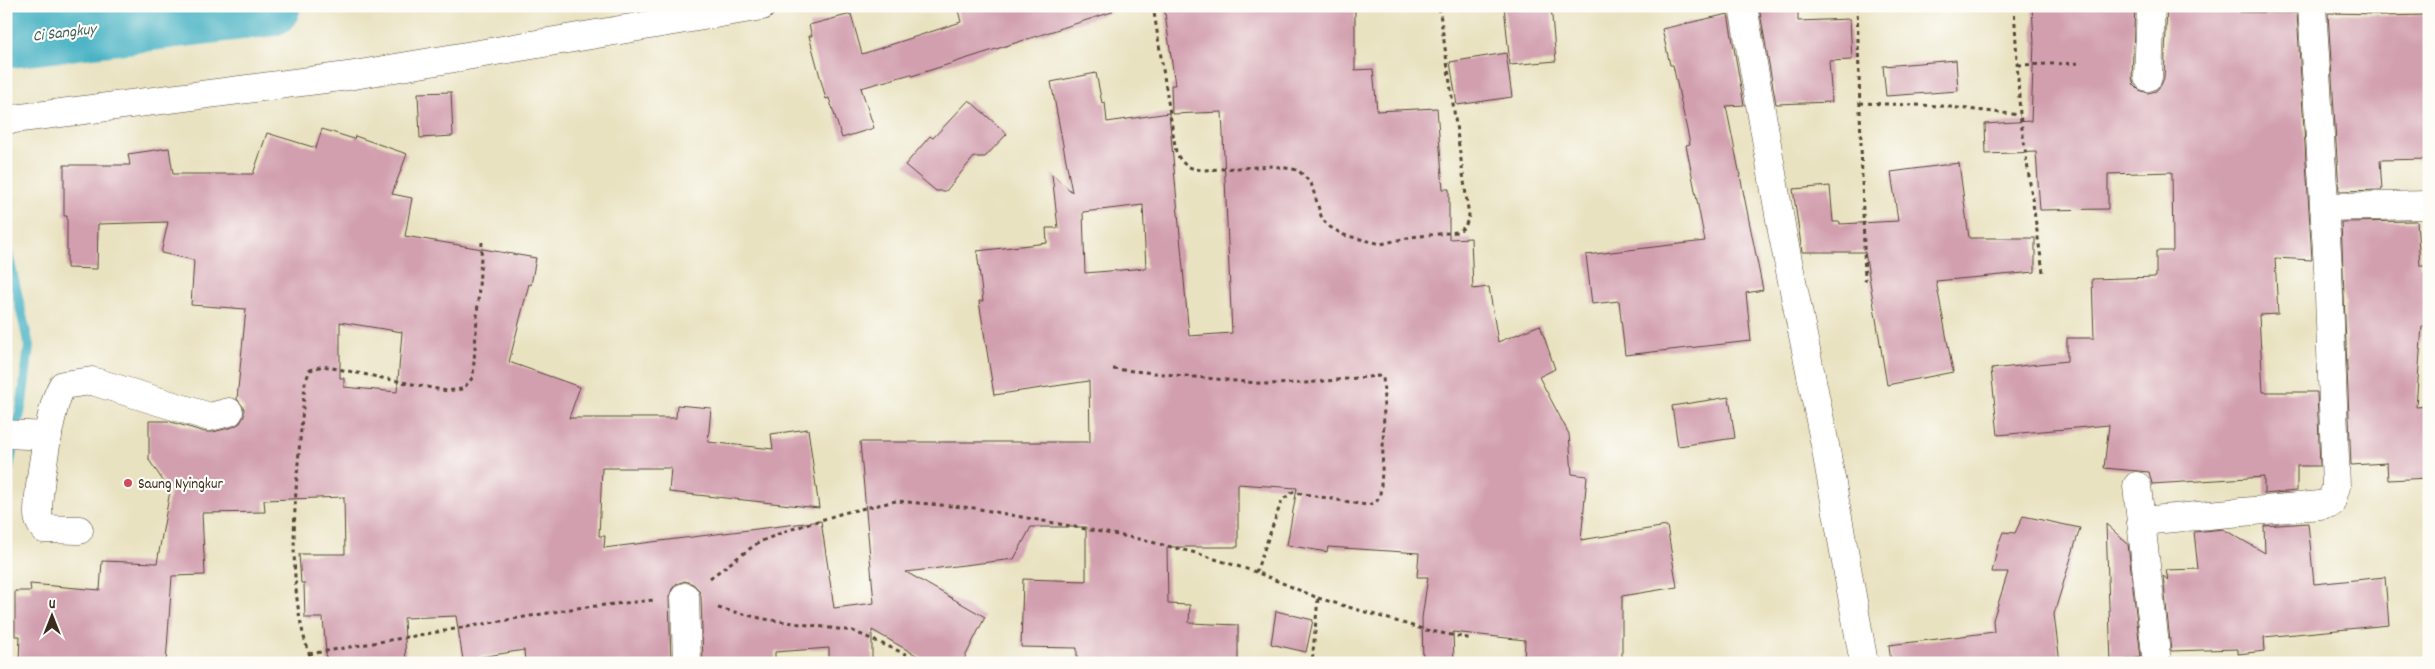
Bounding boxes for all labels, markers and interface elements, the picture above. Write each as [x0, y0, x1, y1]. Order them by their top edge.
water label: Ci Sangkuy [31, 18, 100, 49]
place label: Saung Nyingkur [138, 474, 223, 496]
marker: Saung Nyingkur [122, 477, 134, 489]
north arrow [28, 592, 78, 642]
text: U [49, 595, 56, 615]

